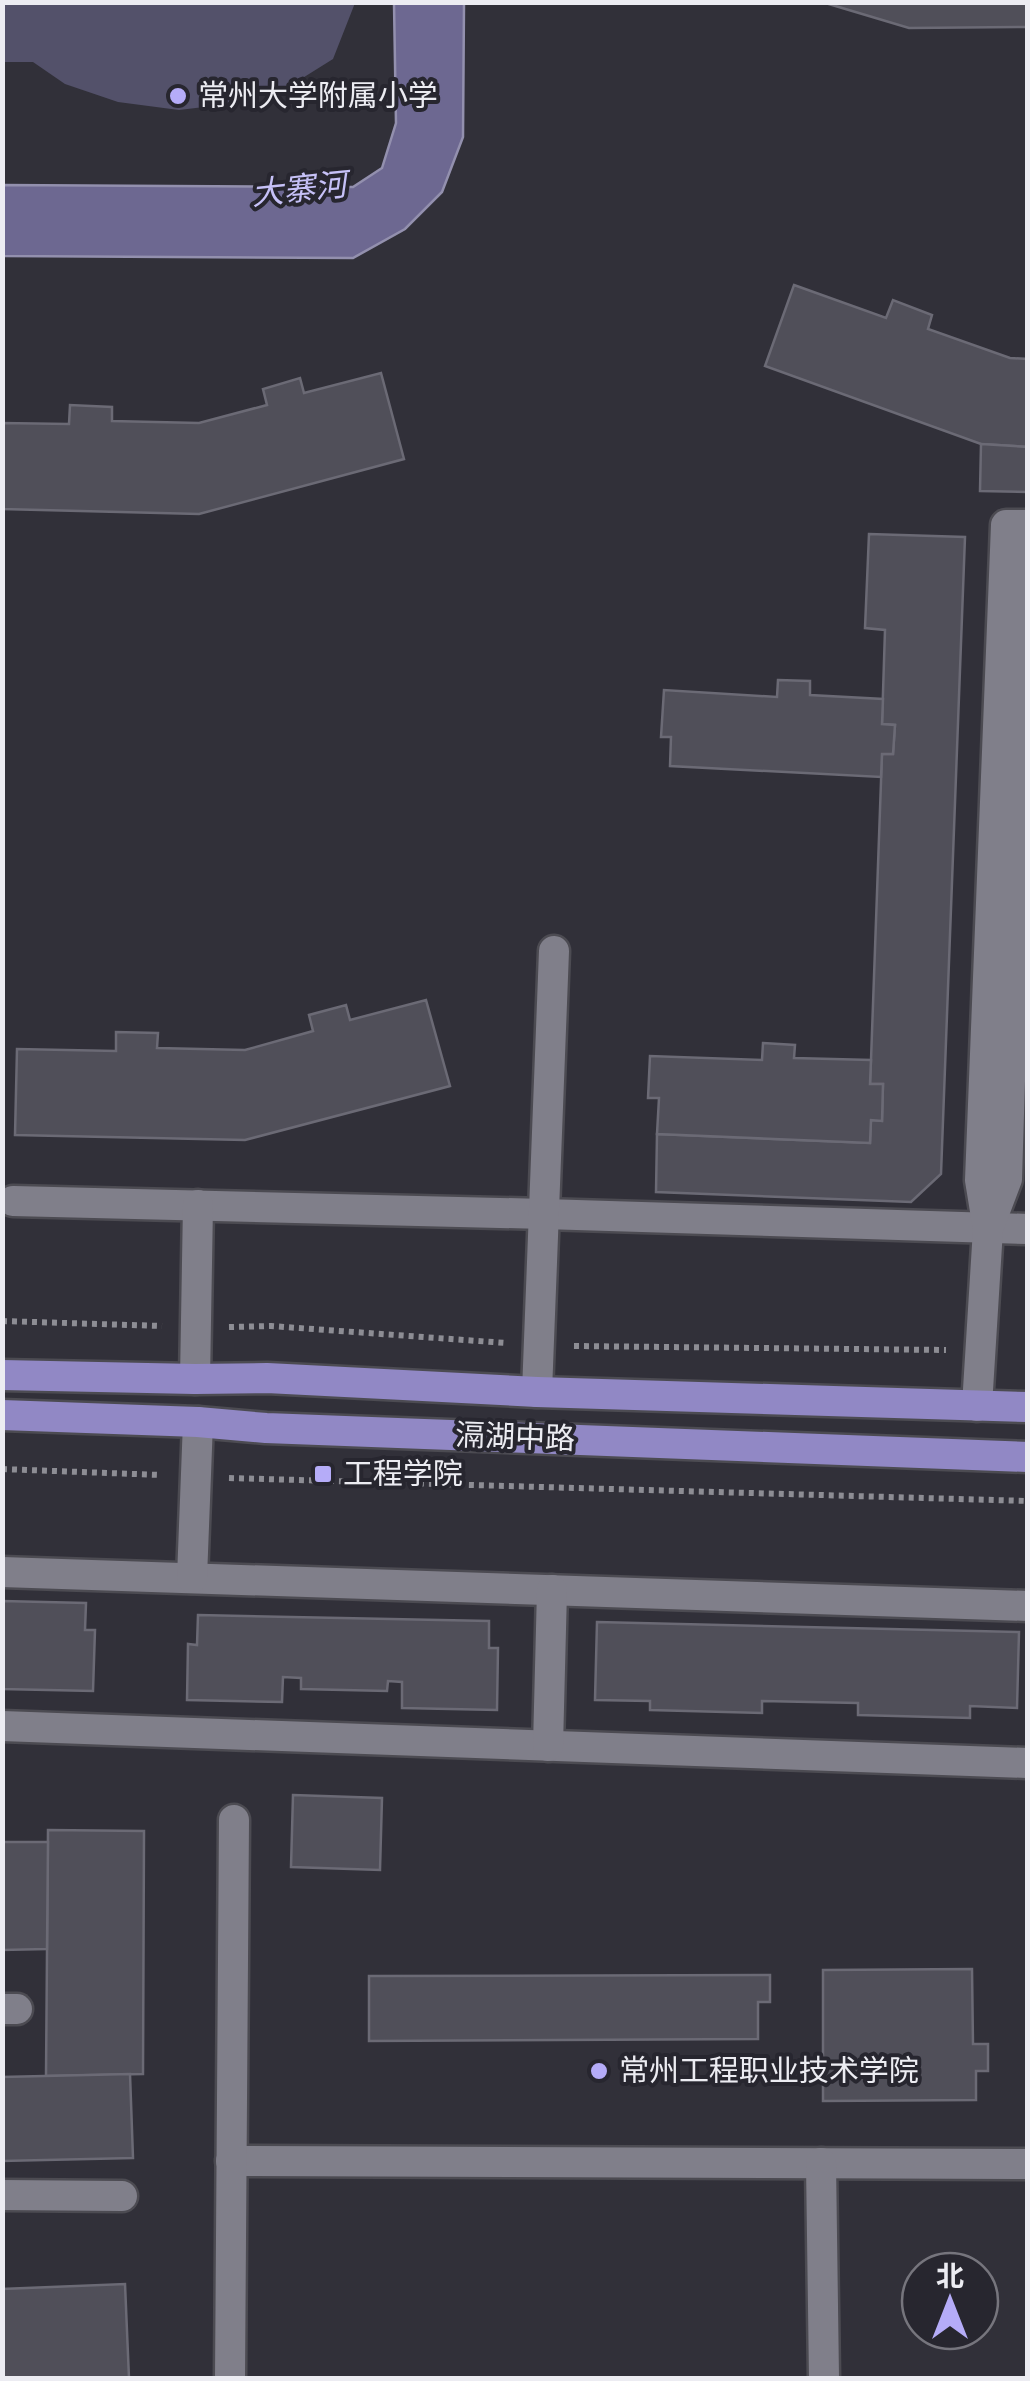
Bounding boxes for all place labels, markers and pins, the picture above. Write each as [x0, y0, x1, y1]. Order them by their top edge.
place label: 常州大学附属小学 [198, 78, 438, 114]
marker: 常州大学附属小学 [167, 85, 189, 107]
place label: 工程学院 [343, 1456, 463, 1492]
marker: 工程学院 [312, 1463, 334, 1485]
place label: 常州工程职业技术学院 [619, 2053, 919, 2089]
marker: 常州工程职业技术学院 [588, 2060, 610, 2082]

